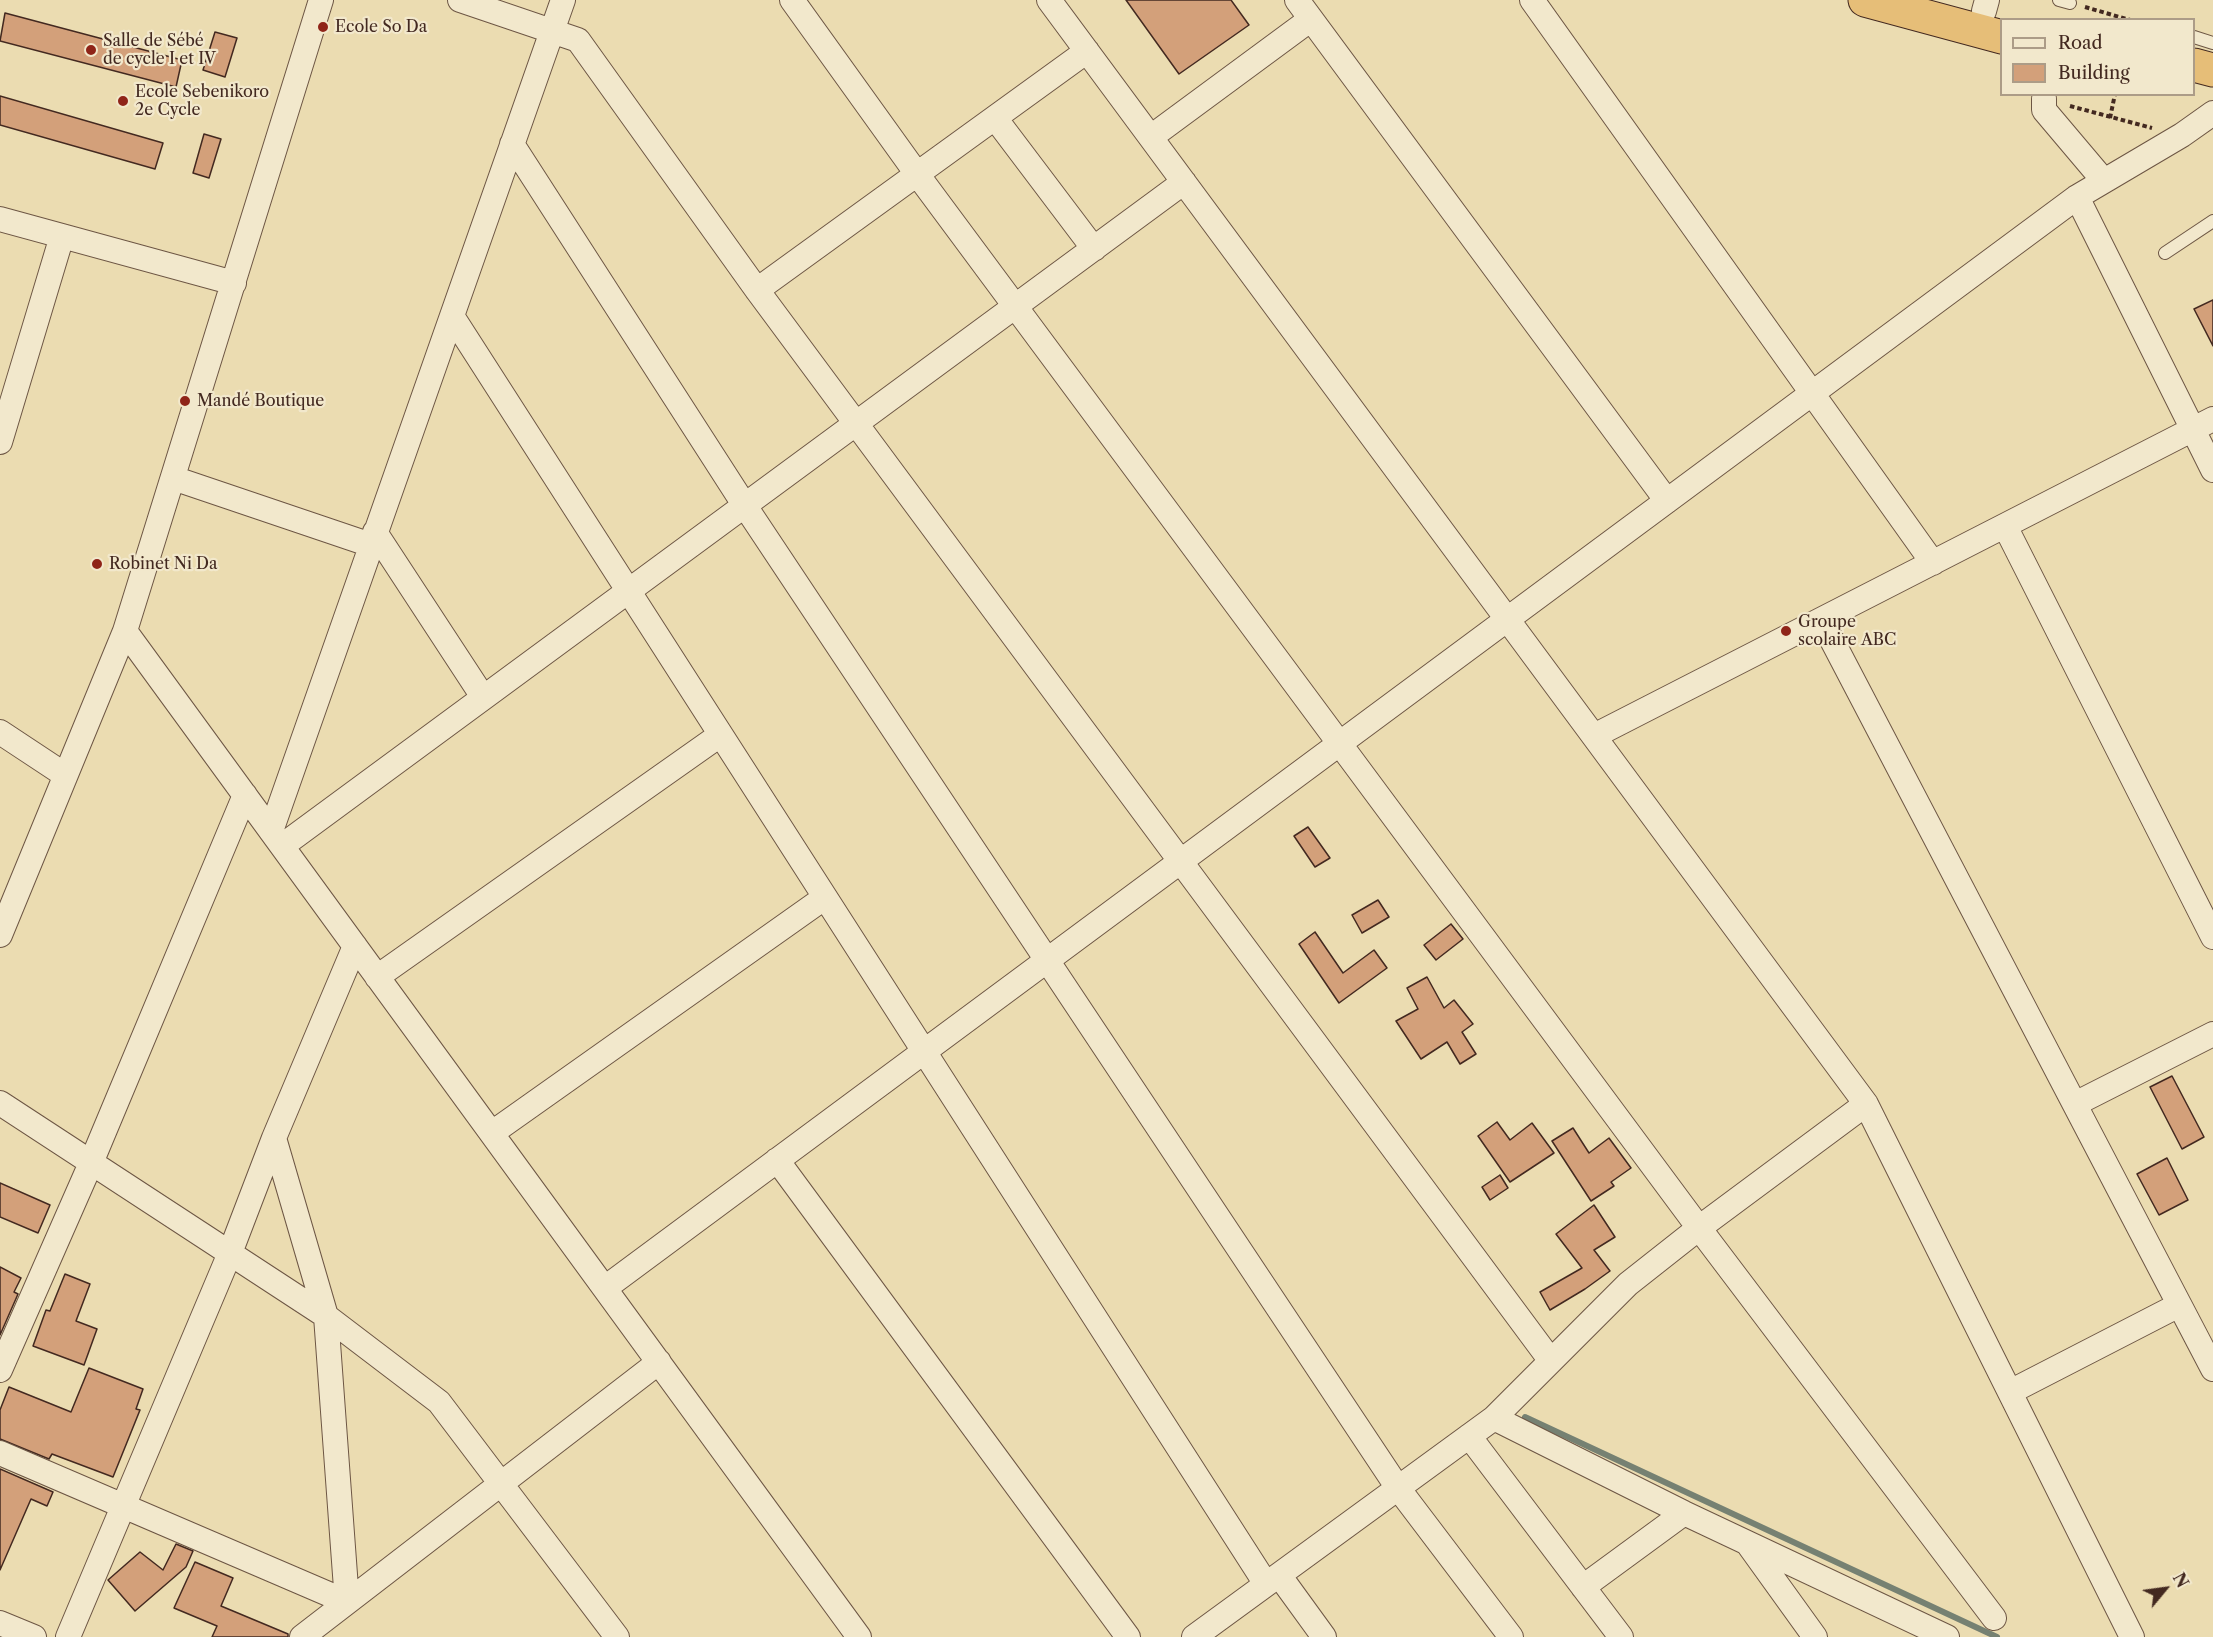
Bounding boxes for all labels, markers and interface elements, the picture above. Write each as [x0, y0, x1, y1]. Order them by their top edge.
place label: Ecole So Da [335, 17, 427, 37]
legend [2000, 18, 2195, 96]
marker: Ecole So Da [316, 20, 330, 34]
place label: Salle de Sébé de cycle I et IV [103, 31, 216, 69]
text: Road [2058, 32, 2103, 54]
marker: Salle de Sébé de cycle I et IV [84, 43, 98, 57]
text: Building [2058, 62, 2130, 84]
place label: Ecole Sebenikoro 2e Cycle [135, 82, 269, 120]
marker: Ecole Sebenikoro 2e Cycle [116, 94, 130, 108]
place label: Mandé Boutique [197, 391, 324, 411]
marker: Mandé Boutique [178, 394, 192, 408]
place label: Robinet Ni Da [109, 554, 217, 574]
marker: Robinet Ni Da [90, 557, 104, 571]
place label: Groupe scolaire ABC [1798, 612, 1896, 650]
marker: Groupe scolaire ABC [1779, 624, 1793, 638]
north arrow [2135, 1559, 2195, 1619]
text: N [2169, 1569, 2193, 1591]

